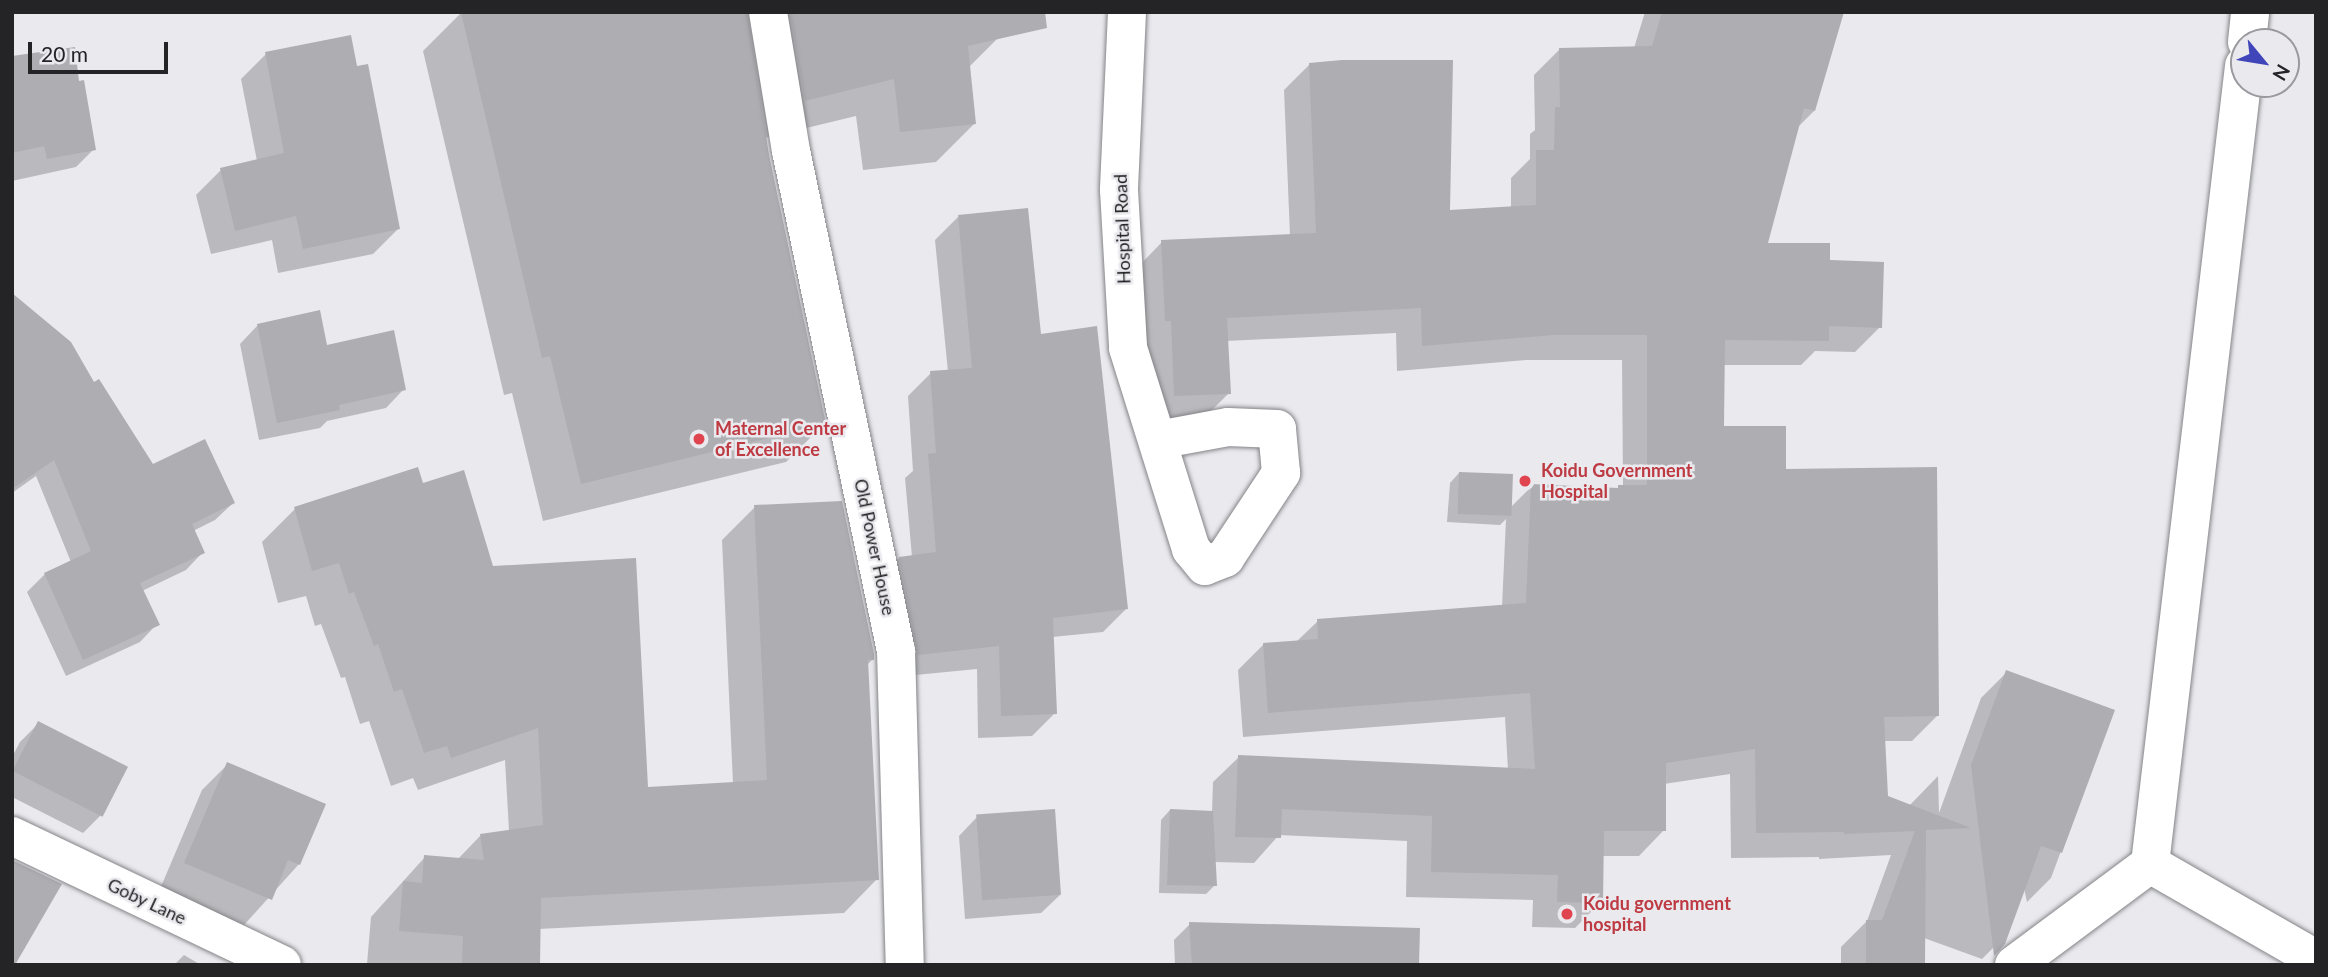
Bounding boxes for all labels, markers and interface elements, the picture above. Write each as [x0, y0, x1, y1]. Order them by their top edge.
scale bar [32, 28, 172, 72]
north arrow [2230, 28, 2300, 98]
text: 20 m [41, 41, 88, 66]
text: N [2268, 61, 2296, 85]
street label: Hospital Road [1109, 174, 1135, 284]
place label: Maternal Center of Excellence [715, 418, 846, 460]
marker: Maternal Center of Excellence [689, 429, 709, 449]
place label: Koidu Government Hospital [1541, 460, 1692, 503]
marker: Koidu Government Hospital [1515, 471, 1535, 491]
street label: Old Power House [850, 477, 900, 617]
street label: Goby Lane [104, 873, 190, 929]
place label: Koidu government hospital [1583, 893, 1731, 936]
marker: Koidu government hospital [1557, 904, 1577, 924]

